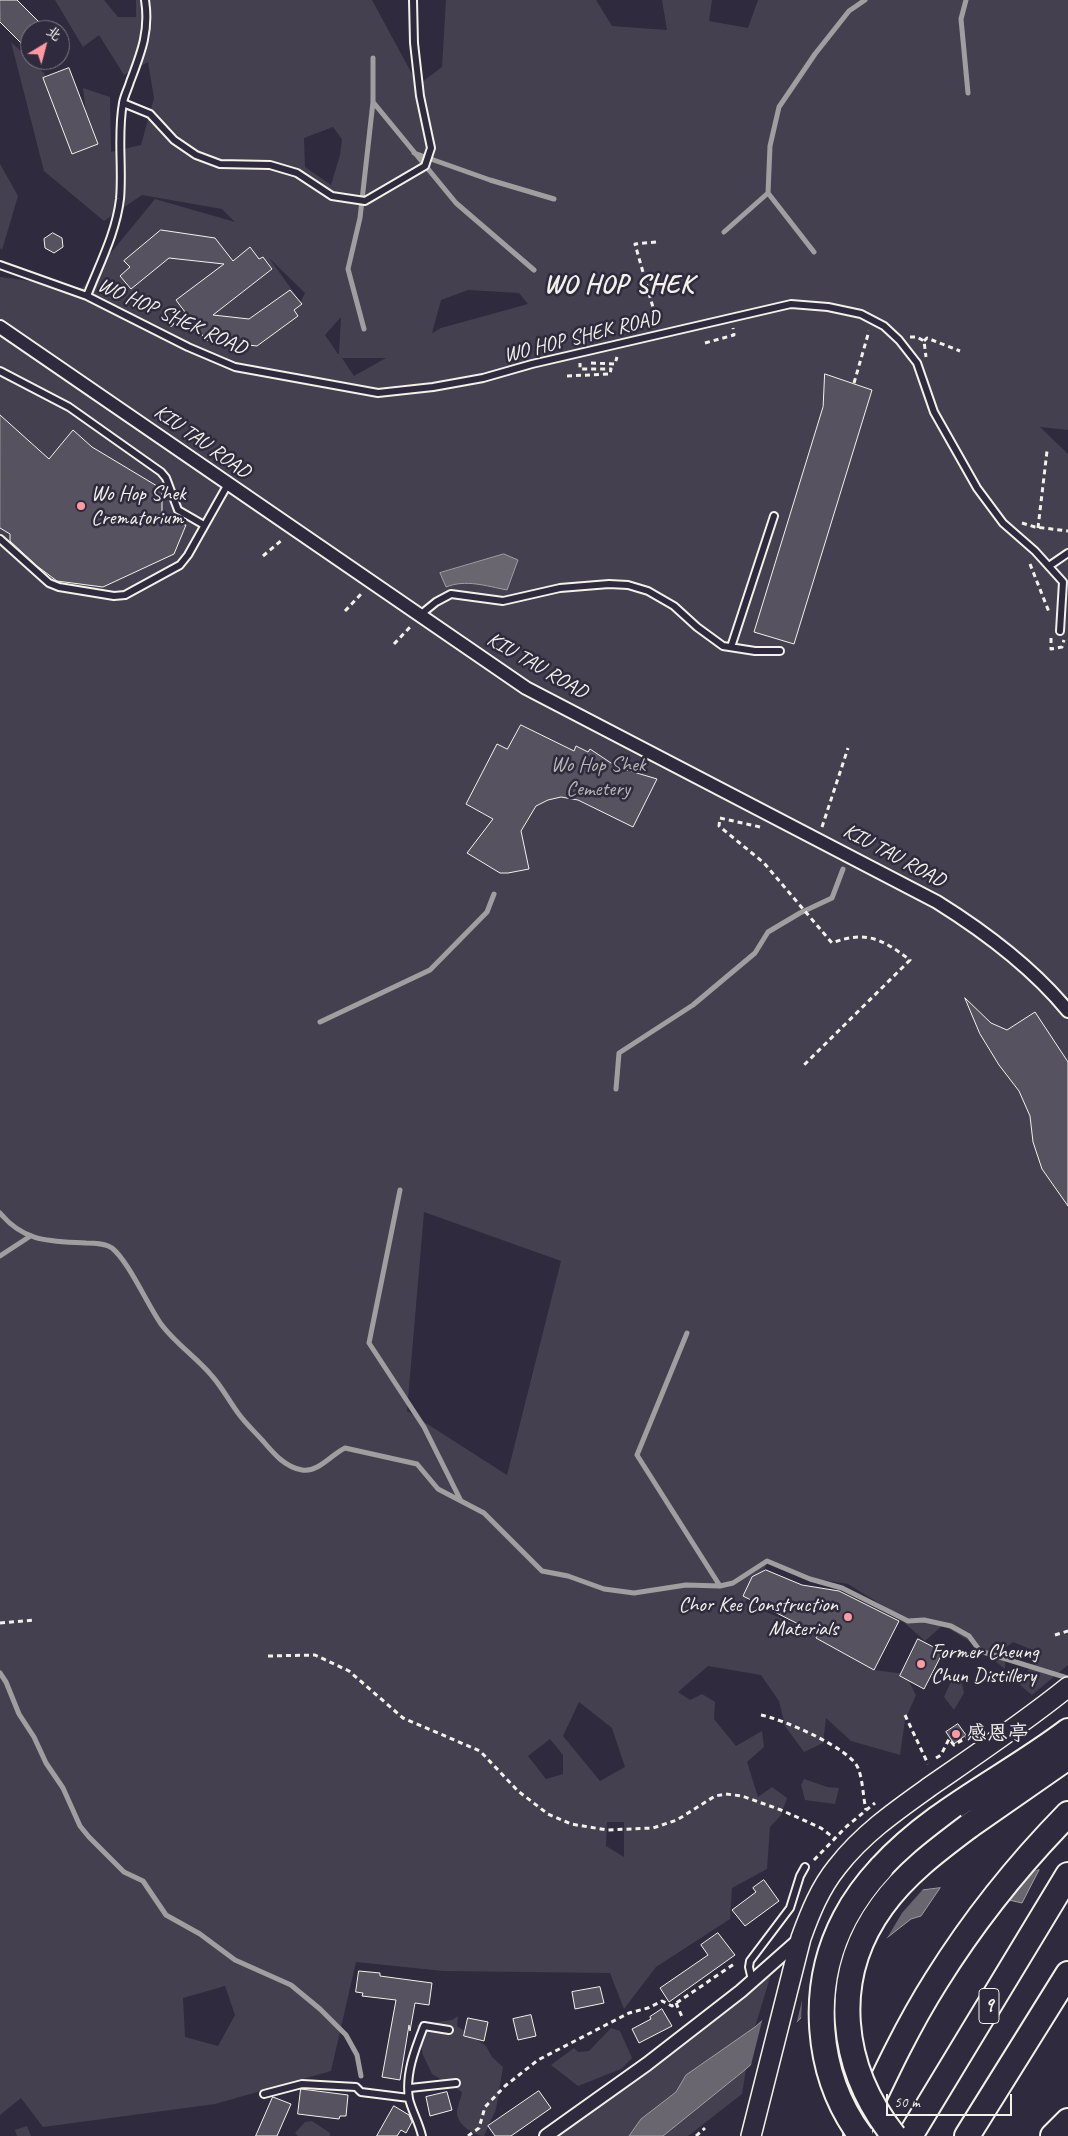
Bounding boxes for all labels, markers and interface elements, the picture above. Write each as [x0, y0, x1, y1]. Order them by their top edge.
north arrow [20, 20, 70, 70]
text: 北 [43, 22, 64, 44]
district label: WO HOP SHEK [542, 269, 696, 301]
street label: WO HOP SHEK ROAD [94, 273, 250, 361]
street label: WO HOP SHEK ROAD [501, 305, 663, 369]
street label: KIU TAU ROAD [149, 400, 255, 484]
place label: Wo Hop Shek Crematorium [91, 481, 186, 531]
marker: Wo Hop Shek Crematorium [75, 500, 87, 512]
street label: KIU TAU ROAD [482, 627, 592, 705]
park label: Wo Hop Shek Cemetery [551, 752, 645, 802]
street label: KIU TAU ROAD [839, 819, 949, 893]
place label: Chor Kee Construction Materials [679, 1592, 838, 1642]
marker: Chor Kee Construction Materials [842, 1611, 854, 1623]
place label: Former Cheung Chun Distillery [931, 1639, 1039, 1689]
marker: Former Cheung Chun Distillery [915, 1658, 927, 1670]
place label: 感恩亭 [966, 1721, 1029, 1747]
marker: 感恩亭 [950, 1728, 962, 1740]
road number: 9 [979, 1988, 999, 2024]
scale bar [888, 2084, 1014, 2116]
text: 50 m [894, 2093, 920, 2112]

